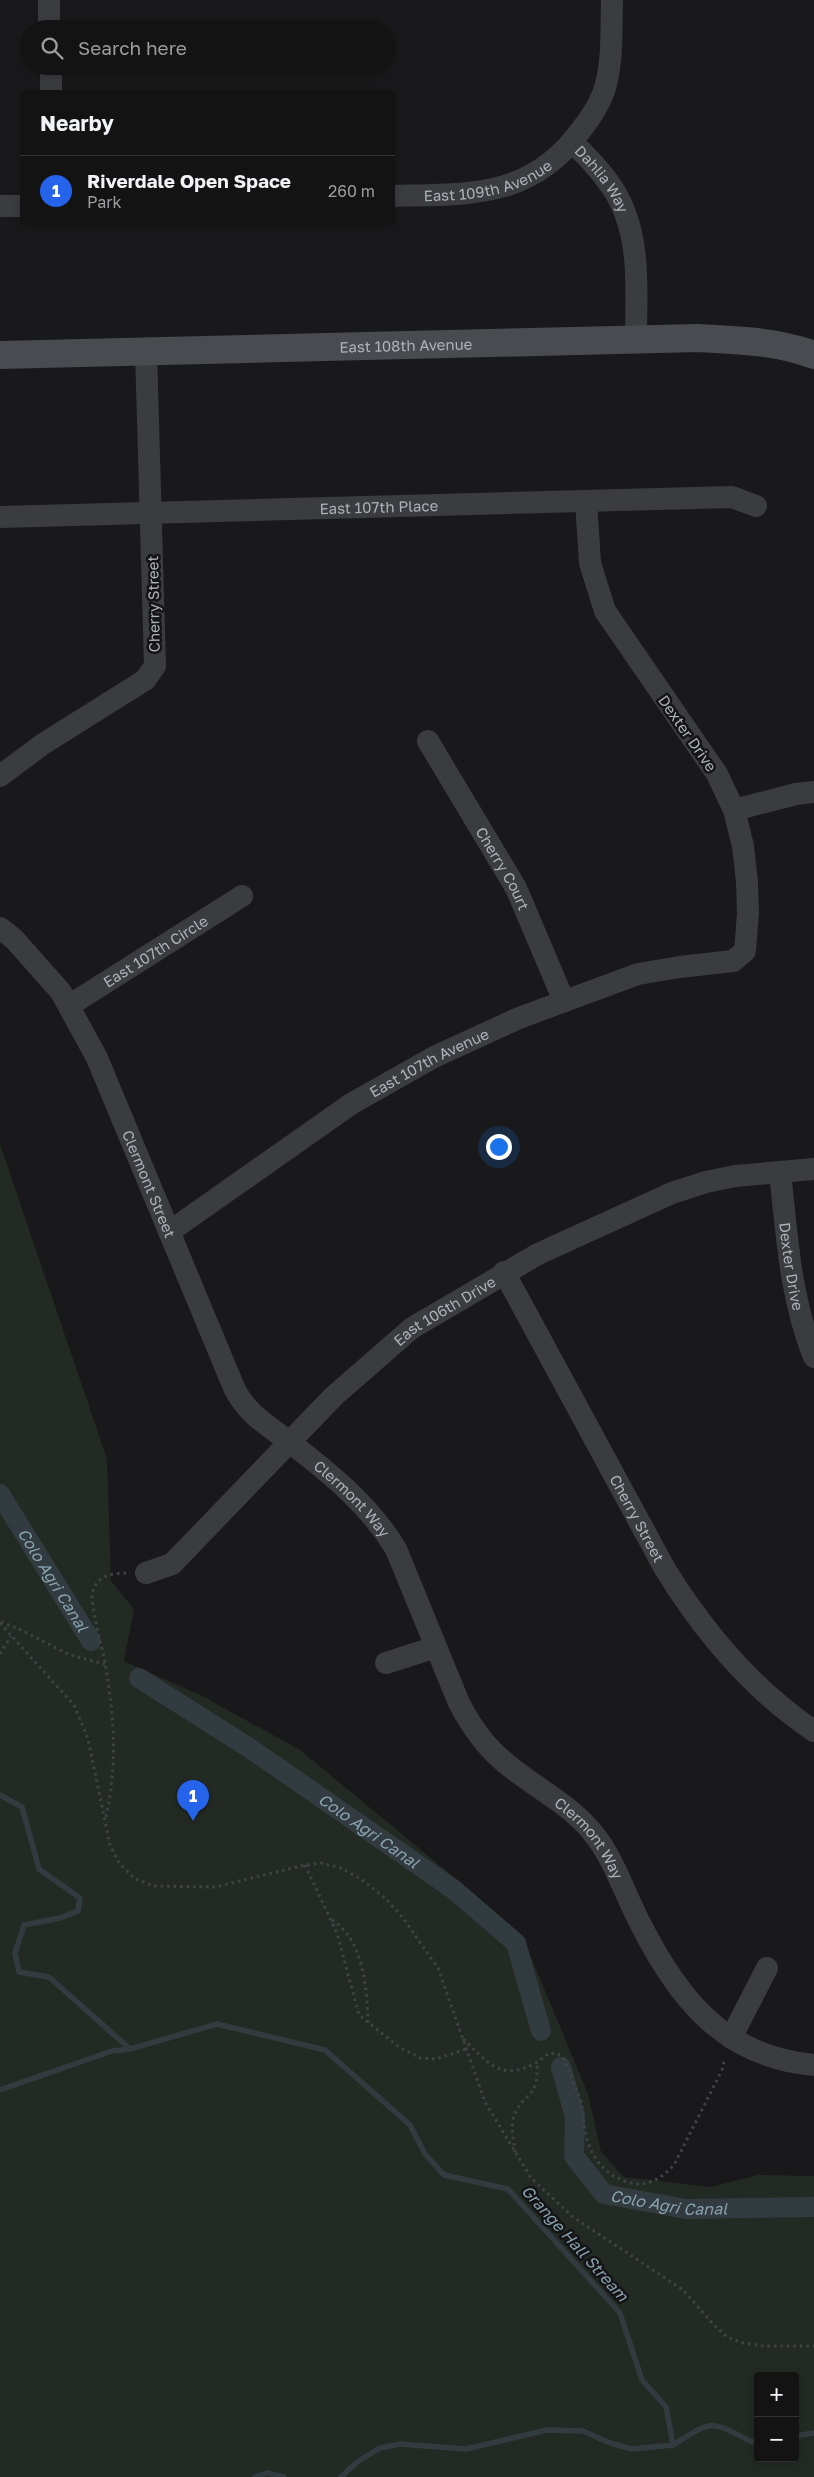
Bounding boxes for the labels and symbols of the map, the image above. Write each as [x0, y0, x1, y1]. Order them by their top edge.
street label: Dahlia Way [571, 141, 633, 215]
street label: East 109th Avenue [423, 156, 555, 204]
street label: East 108th Avenue [339, 334, 473, 356]
street label: East 107th Place [319, 496, 439, 517]
street label: Cherry Street [143, 555, 163, 653]
street label: Dexter Drive [655, 691, 721, 775]
street label: Cherry Court [472, 823, 533, 913]
street label: East 107th Circle [100, 911, 211, 991]
street label: East 107th Avenue [366, 1024, 492, 1101]
street label: Clermont Street [119, 1127, 180, 1240]
your location [486, 1134, 512, 1160]
street label: Dexter Drive [776, 1221, 808, 1312]
street label: East 106th Drive [390, 1272, 499, 1349]
street label: Clermont Way [311, 1456, 394, 1541]
street label: Cherry Street [606, 1471, 668, 1565]
water label: Colo Agri Canal [14, 1524, 93, 1636]
pin: 1 [177, 1780, 209, 1821]
water label: Colo Agri Canal [315, 1789, 424, 1873]
street label: Clermont Way [551, 1793, 628, 1882]
water label: Grange Hall Stream [517, 2181, 633, 2306]
water label: Colo Agri Canal [609, 2185, 728, 2219]

